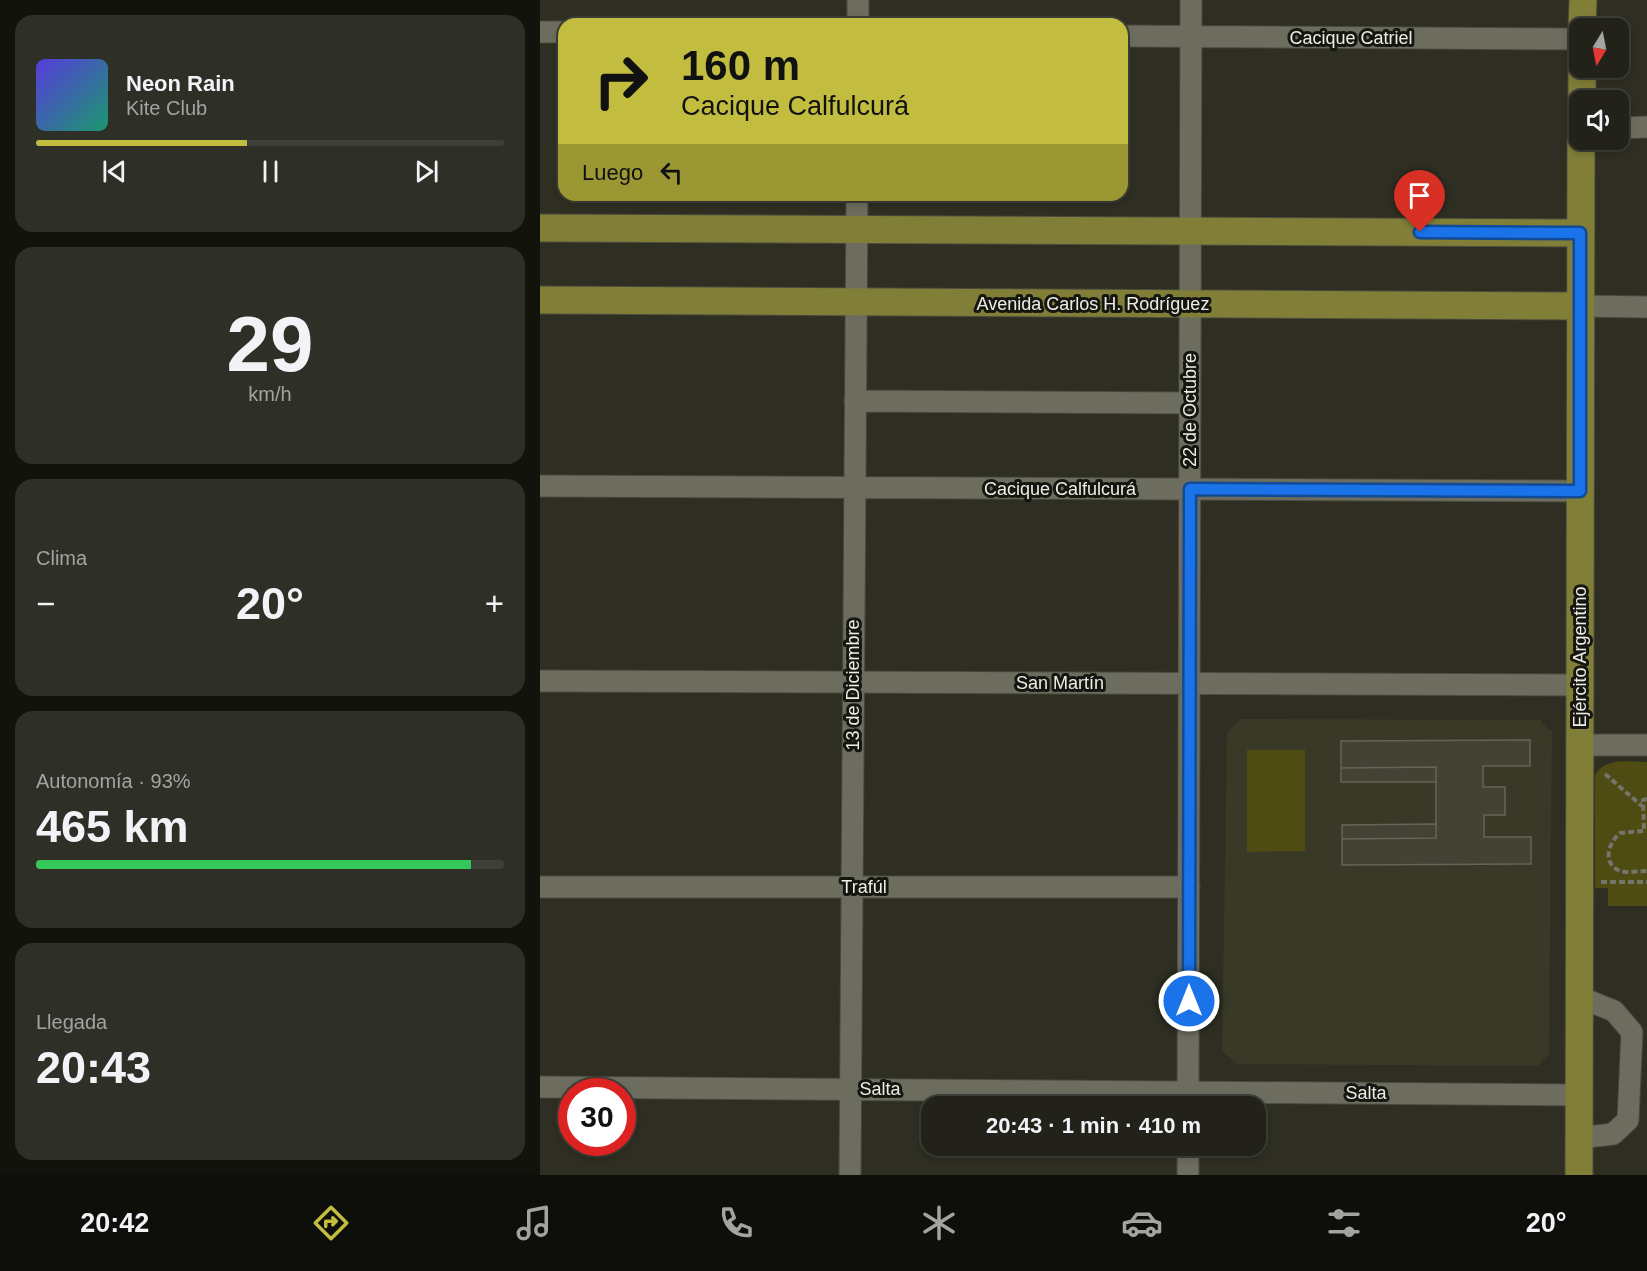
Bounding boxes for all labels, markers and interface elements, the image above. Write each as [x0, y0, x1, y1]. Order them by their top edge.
north arrow [1569, 18, 1629, 78]
map controls [1569, 18, 1629, 150]
street label: Cacique Catriel [1289, 28, 1413, 48]
icon: right [582, 42, 660, 120]
text: 160 m [681, 42, 800, 89]
text: Neon Rain [126, 71, 235, 96]
button: sound [1569, 90, 1629, 150]
text: Cacique Calfulcurá [681, 91, 909, 121]
text: Kite Club [126, 97, 207, 119]
icon: previous [98, 155, 131, 188]
icon: pause [254, 155, 287, 188]
icon: next [410, 155, 443, 188]
icon: left [655, 156, 688, 189]
text: Luego [582, 160, 643, 185]
pin [1394, 170, 1445, 232]
icon: arrive [1403, 179, 1436, 212]
street label: Avenida Carlos H. Rodríguez [977, 294, 1209, 314]
text: 29 [227, 300, 313, 388]
street label: 22 de Octubre [1180, 353, 1200, 467]
text: km/h [248, 383, 292, 405]
street label: Cacique Calfulcurá [984, 479, 1137, 499]
text: Clima [36, 547, 87, 569]
text: 20° [236, 578, 304, 629]
text: − [36, 585, 55, 622]
text: + [485, 585, 504, 622]
street label: Ejército Argentino [1570, 586, 1590, 728]
street label: 13 de Diciembre [843, 619, 863, 751]
street label: San Martín [1016, 673, 1104, 693]
text: Autonomía · 93% [36, 770, 191, 792]
text: 465 km [36, 801, 189, 852]
street label: Trafúl [841, 877, 887, 897]
position arrow [1157, 969, 1221, 1033]
text: Llegada [36, 1011, 107, 1033]
text: 20:43 [36, 1042, 151, 1093]
speed limit sign: 30 [558, 1078, 636, 1156]
street label: Salta [859, 1079, 902, 1099]
street label: Salta [1345, 1083, 1388, 1103]
text: 20:43 · 1 min · 410 m [986, 1113, 1201, 1138]
icon: directions [310, 1202, 352, 1244]
icon: music [513, 1202, 555, 1244]
icon: phone [715, 1202, 757, 1244]
icon: climate [918, 1202, 960, 1244]
icon: car [1121, 1202, 1163, 1244]
icon: filters [1323, 1202, 1365, 1244]
text: 20:42 [80, 1208, 149, 1238]
text: 20° [1526, 1208, 1567, 1238]

